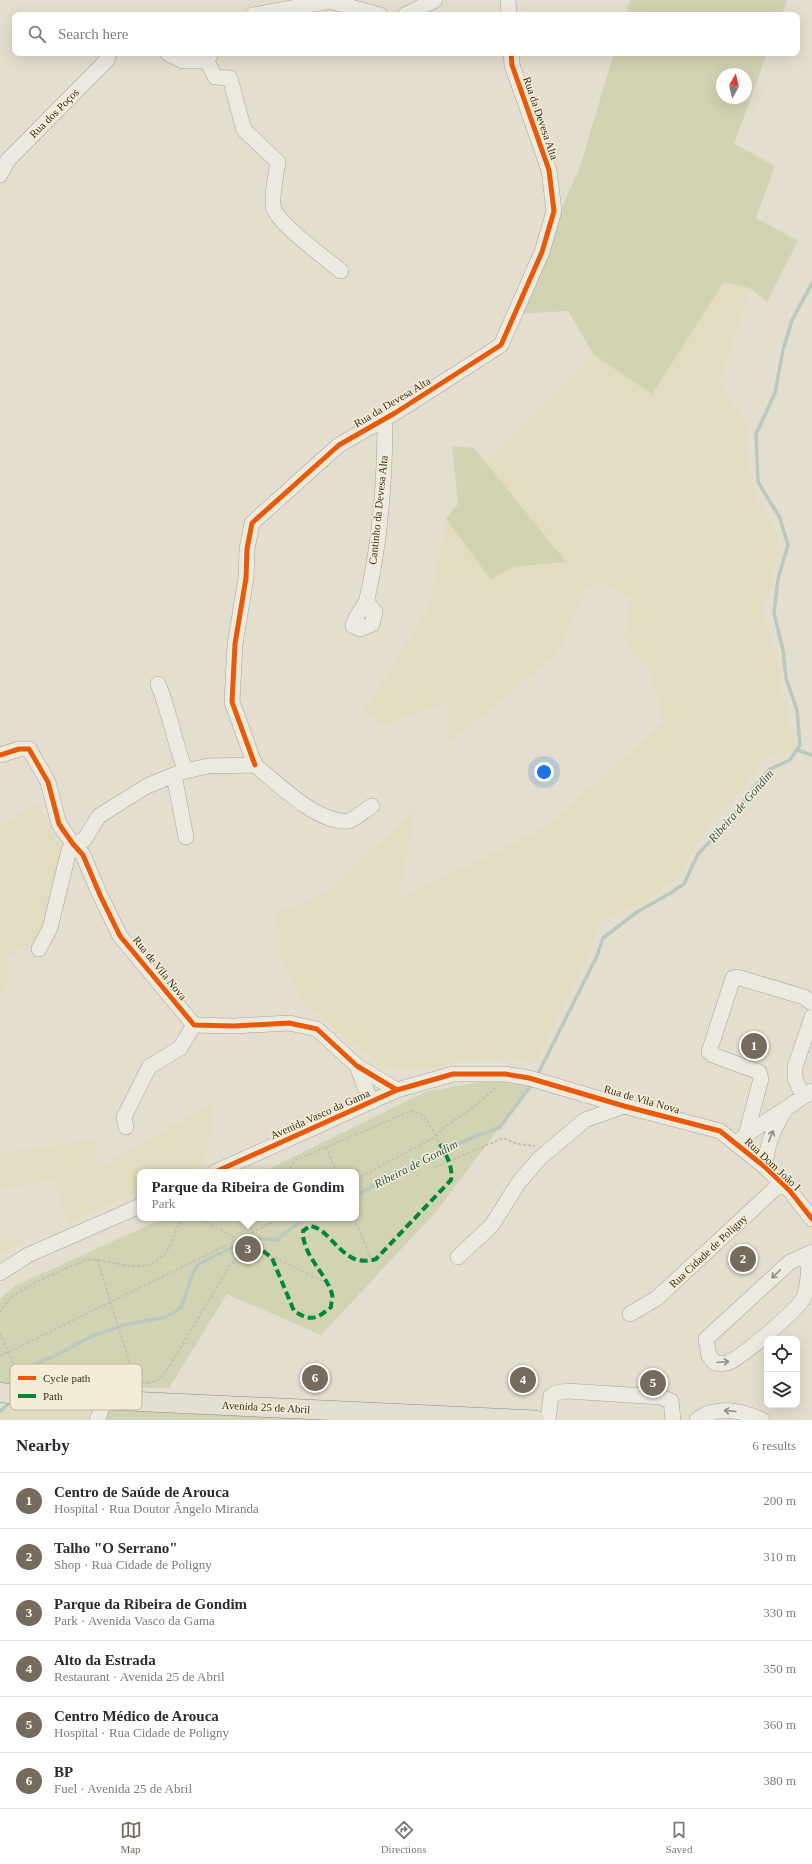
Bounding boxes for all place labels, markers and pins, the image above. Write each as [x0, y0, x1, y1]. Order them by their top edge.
pin: 1 [741, 1031, 767, 1061]
pin: 3 [235, 1234, 261, 1264]
pin: 2 [730, 1244, 756, 1274]
pin: 6 [302, 1363, 328, 1393]
pin: 4 [510, 1365, 536, 1395]
pin: 5 [640, 1368, 666, 1398]

